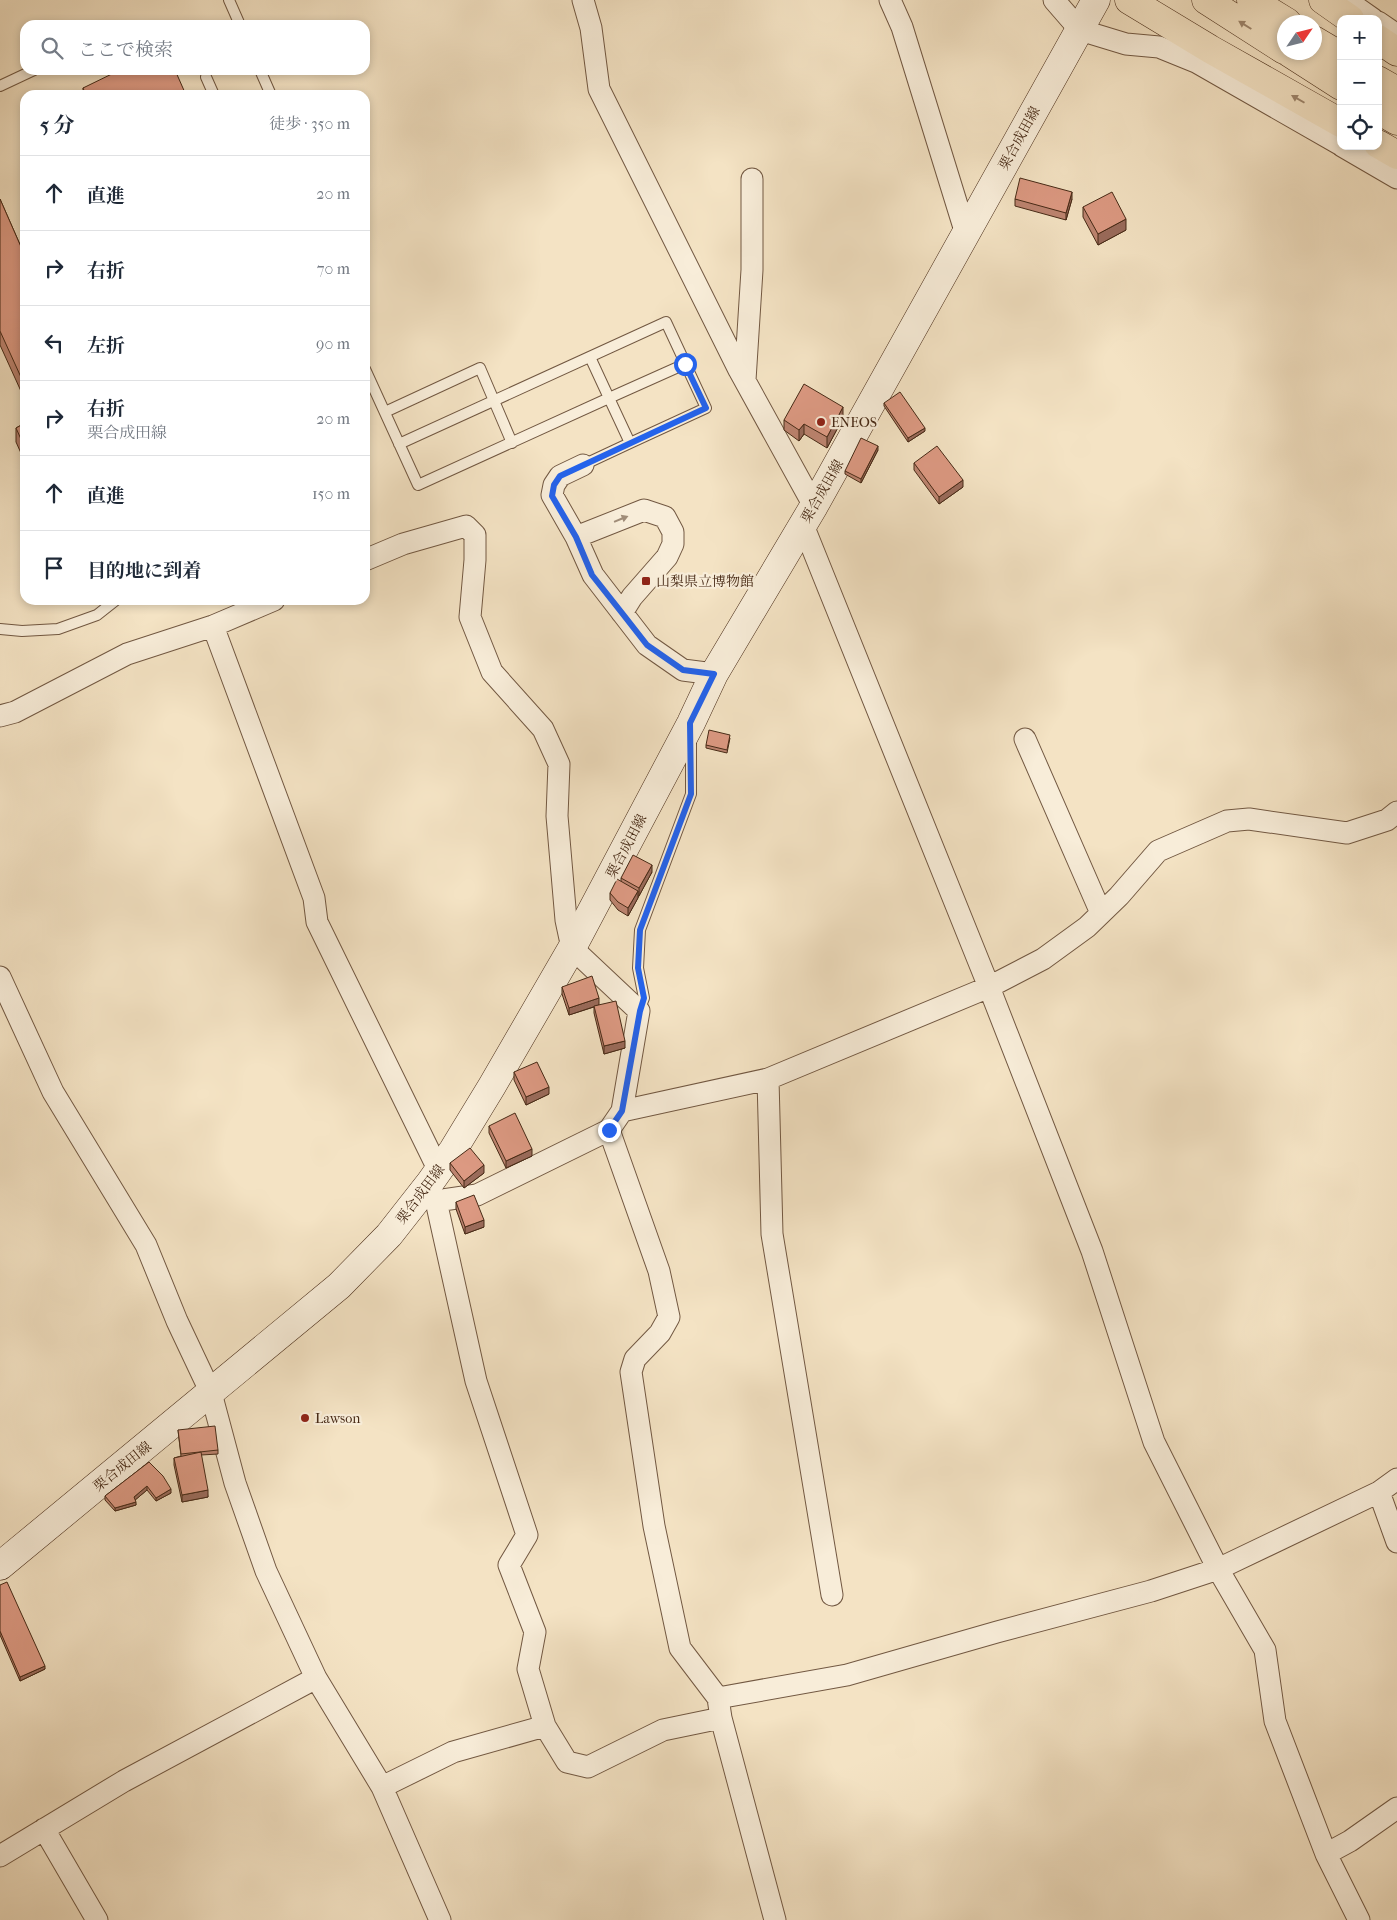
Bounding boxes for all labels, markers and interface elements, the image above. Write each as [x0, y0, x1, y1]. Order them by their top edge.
north arrow [1277, 15, 1322, 60]
map controls [1337, 15, 1382, 150]
button: + [1337, 15, 1382, 60]
search box [20, 20, 370, 75]
one-way arrow [1238, 20, 1252, 30]
icon: search [38, 34, 66, 62]
text: ここで検索 [78, 39, 173, 61]
button: − [1337, 60, 1382, 105]
one-way arrow [1291, 95, 1306, 103]
street label: 栗合成田線 [995, 104, 1044, 173]
button: locate [1337, 105, 1382, 150]
text: 5 分 [40, 113, 75, 137]
text: 徒歩 · 350 m [269, 114, 350, 133]
icon: ahead [40, 179, 68, 207]
text: 20 m [316, 184, 350, 203]
text: 直進 [87, 185, 125, 207]
icon: right [40, 254, 68, 282]
text: 70 m [317, 259, 350, 278]
text: 右折 [87, 260, 125, 282]
icon: left [40, 329, 68, 357]
text: 90 m [316, 334, 350, 353]
text: 左折 [87, 335, 125, 357]
route start [674, 353, 697, 376]
text: 右折 [87, 398, 125, 420]
icon: right [40, 404, 68, 432]
text: 20 m [316, 409, 350, 428]
place label: ENEOS [831, 414, 877, 431]
marker: ENEOS [815, 416, 827, 428]
text: 栗合成田線 [87, 423, 167, 442]
street label: 栗合成田線 [798, 457, 847, 526]
icon: ahead [40, 479, 68, 507]
text: 150 m [312, 484, 350, 503]
text: 直進 [87, 485, 125, 507]
one-way arrow [614, 515, 629, 523]
icon: arrive [40, 554, 68, 582]
text: 目的地に到着 [87, 560, 201, 582]
place label: 山梨県立博物館 [656, 573, 754, 590]
marker: 山梨県立博物館 [640, 575, 652, 587]
street label: 栗合成田線 [603, 811, 650, 881]
route end [598, 1119, 621, 1142]
street label: 栗合成田線 [393, 1161, 448, 1227]
place label: Lawson [315, 1410, 360, 1427]
marker: Lawson [299, 1412, 311, 1424]
street label: 栗合成田線 [90, 1438, 155, 1495]

